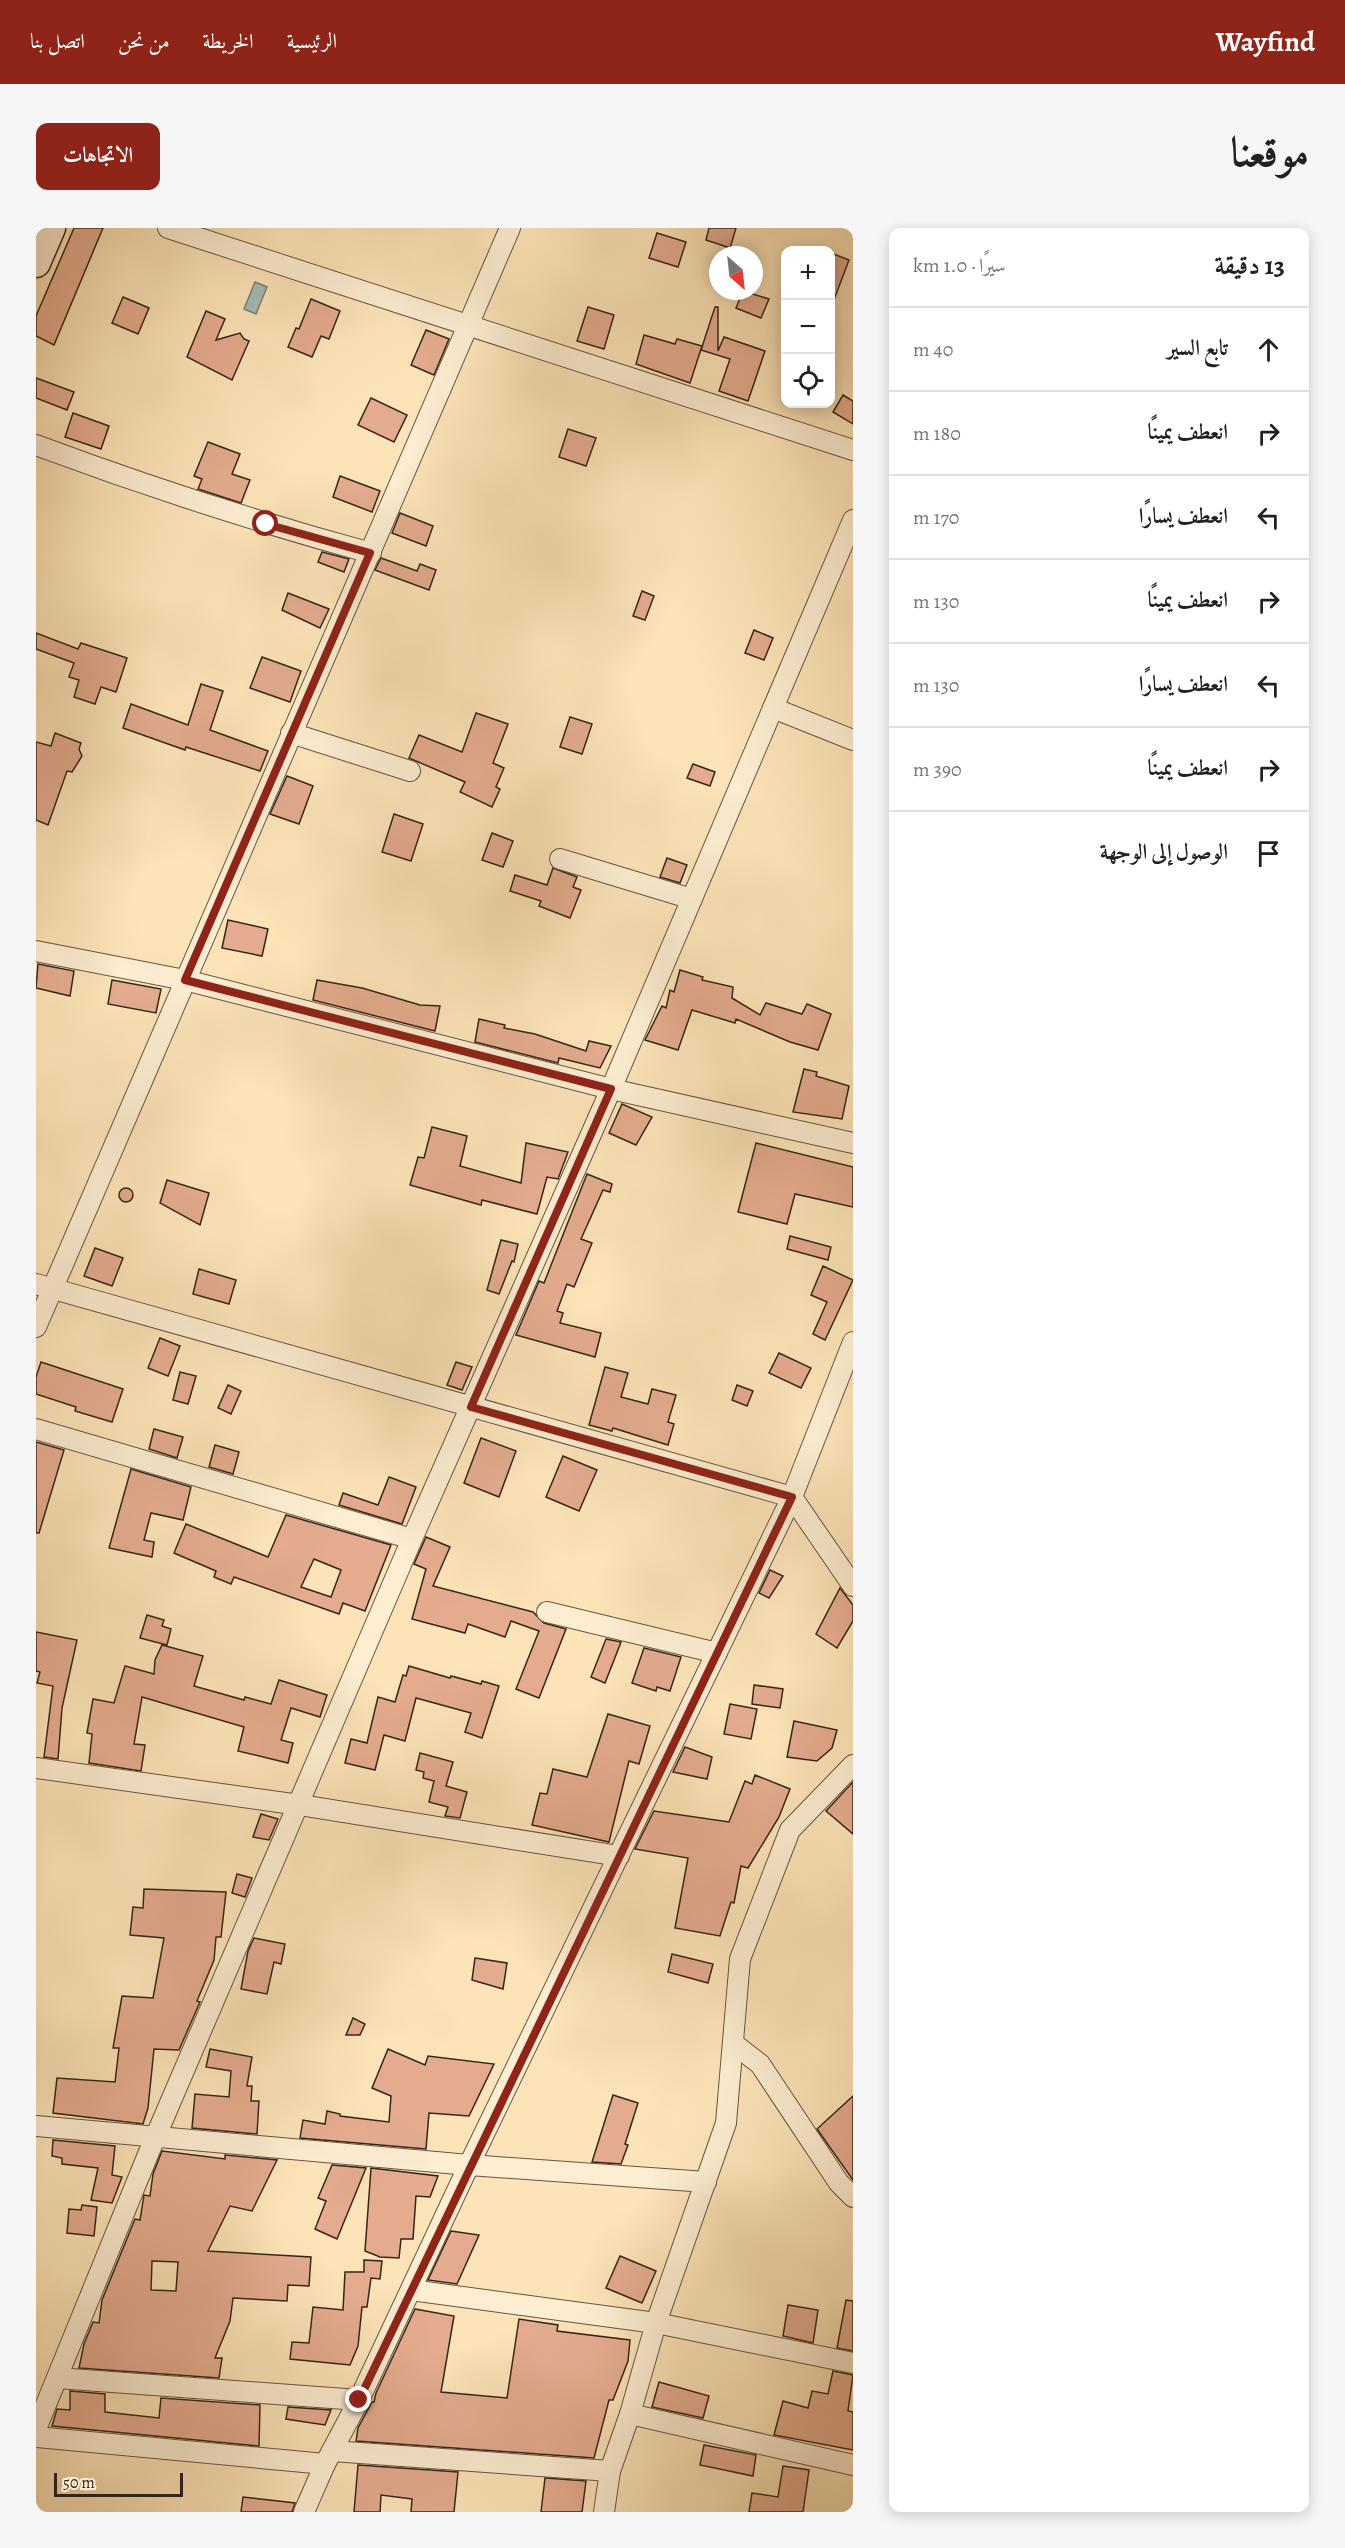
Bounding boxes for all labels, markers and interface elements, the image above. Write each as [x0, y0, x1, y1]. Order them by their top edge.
text: Wayfind [1216, 23, 1315, 61]
text: اتصل بنا [30, 27, 85, 55]
text: من نحن [118, 27, 170, 55]
text: الخريطة [203, 27, 254, 55]
text: الرئيسية [287, 27, 337, 55]
button: الاتجاهات [36, 123, 160, 190]
text: موقعنا [1231, 123, 1309, 180]
north arrow [709, 246, 763, 300]
map controls [781, 246, 835, 408]
button: + [781, 246, 835, 300]
text: 13 دقيقة [1215, 248, 1285, 283]
text: سيرًا · 1.0 km [913, 252, 1006, 279]
button: − [781, 300, 835, 354]
text: تابع السير [1167, 333, 1228, 363]
icon: ahead [1252, 333, 1285, 366]
text: 40 m [913, 336, 953, 363]
button: locate [781, 354, 835, 408]
text: انعطف يمينًا [1148, 417, 1228, 447]
icon: right [1252, 417, 1285, 450]
text: 180 m [913, 420, 961, 447]
text: انعطف يسارًا [1139, 501, 1228, 531]
icon: left [1252, 501, 1285, 534]
text: 170 m [913, 504, 960, 531]
route start [252, 510, 278, 536]
text: انعطف يمينًا [1148, 585, 1228, 615]
icon: right [1252, 585, 1285, 618]
text: 130 m [913, 588, 959, 615]
text: انعطف يسارًا [1139, 669, 1228, 699]
icon: left [1252, 669, 1285, 702]
text: 130 m [913, 672, 959, 699]
text: انعطف يمينًا [1148, 753, 1228, 783]
icon: right [1252, 753, 1285, 786]
text: 390 m [913, 756, 962, 783]
text: الوصول إلى الوجهة [1100, 837, 1228, 867]
icon: arrive [1252, 837, 1285, 870]
route end [345, 2386, 371, 2412]
scale bar [54, 2470, 183, 2498]
text: 50 m [63, 2472, 95, 2494]

